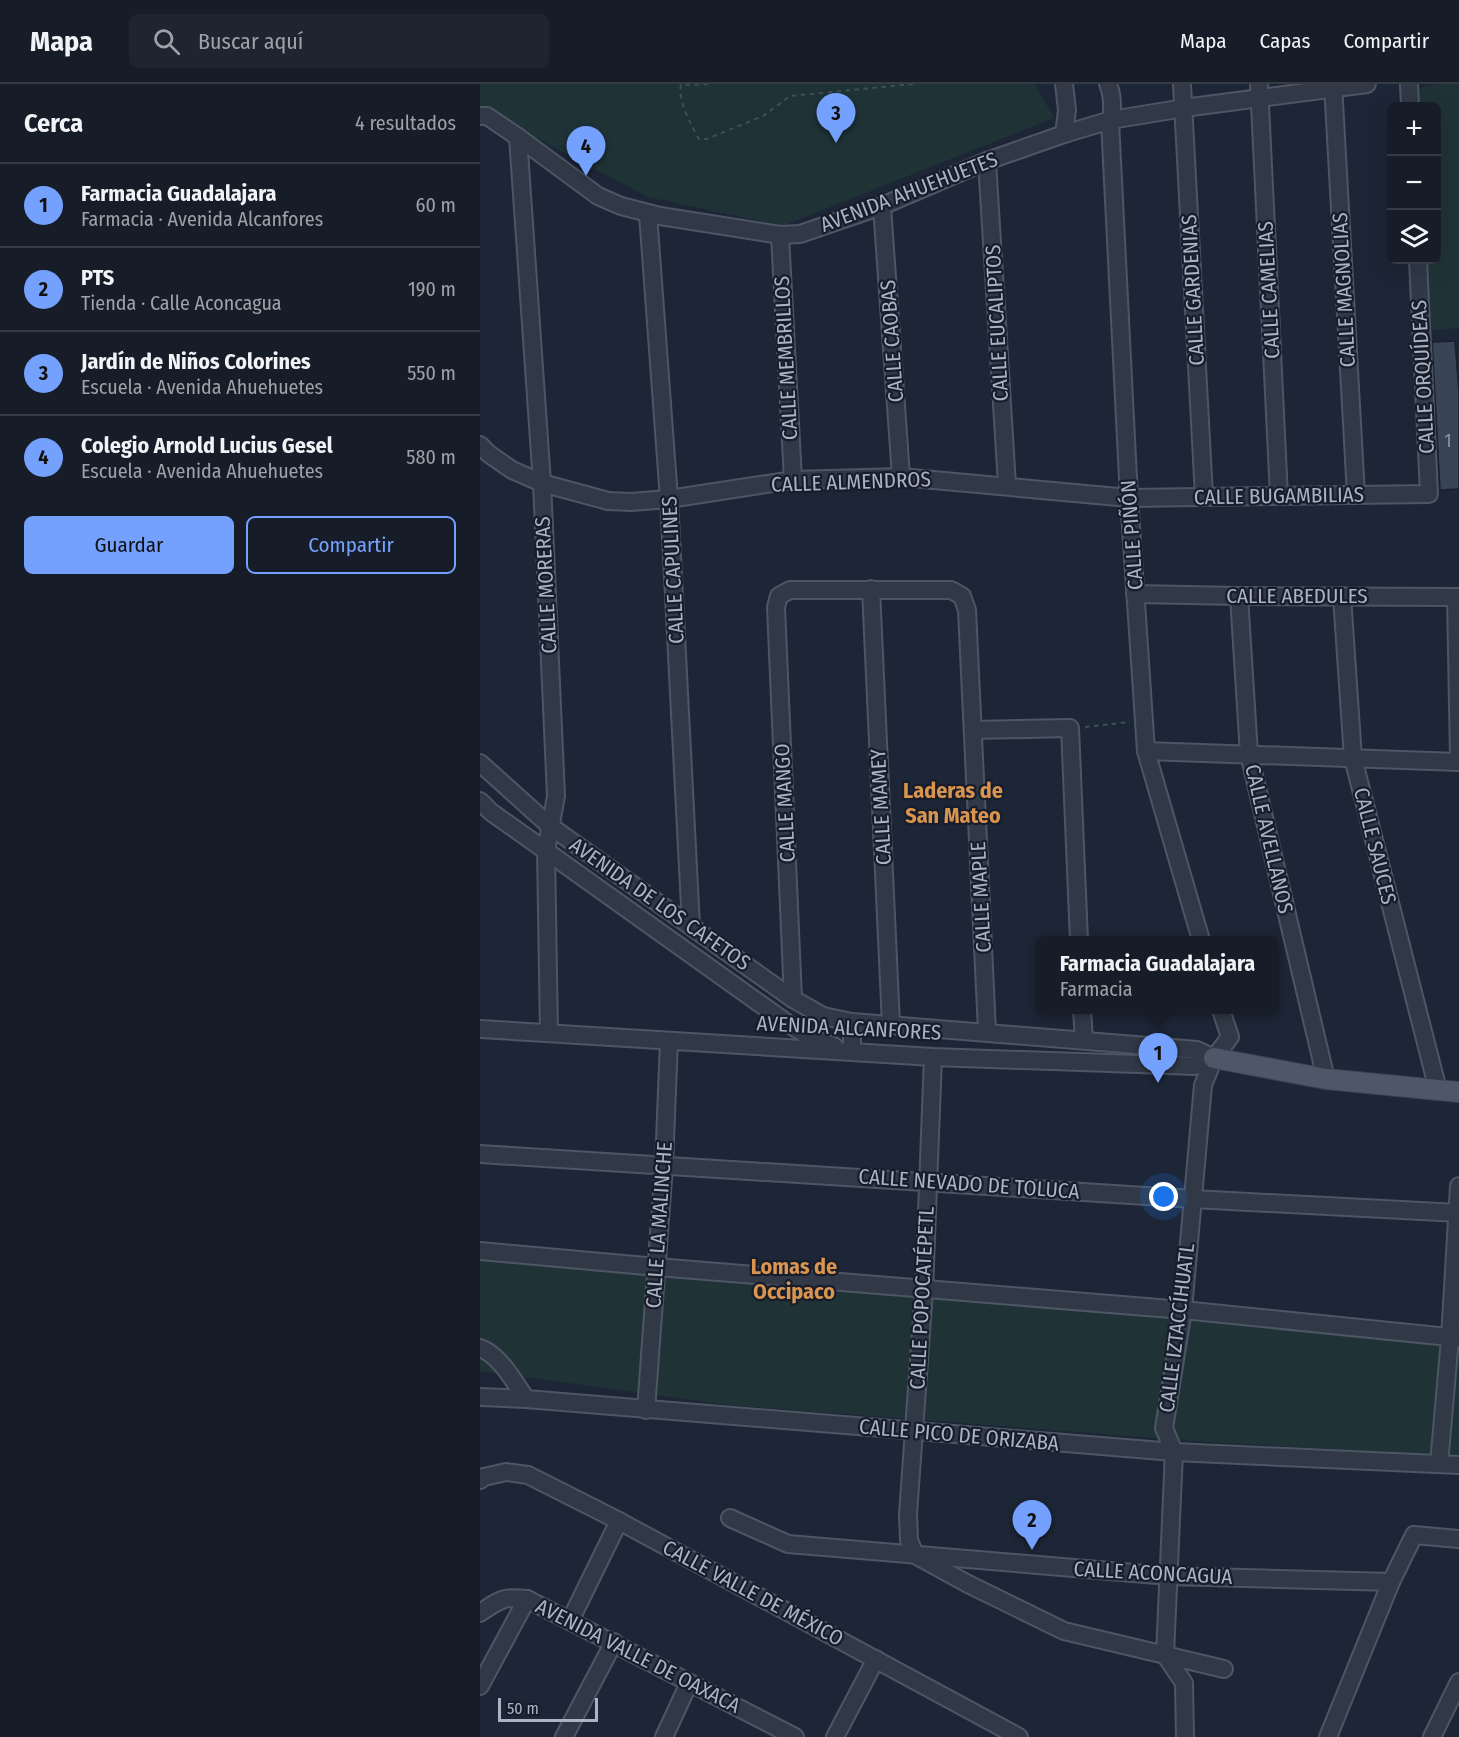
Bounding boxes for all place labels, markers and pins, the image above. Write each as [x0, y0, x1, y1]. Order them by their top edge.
pin: 3 [816, 94, 856, 143]
pin: 4 [566, 126, 606, 176]
pin: 1 [1138, 1034, 1178, 1083]
pin: 2 [1012, 1500, 1052, 1550]

